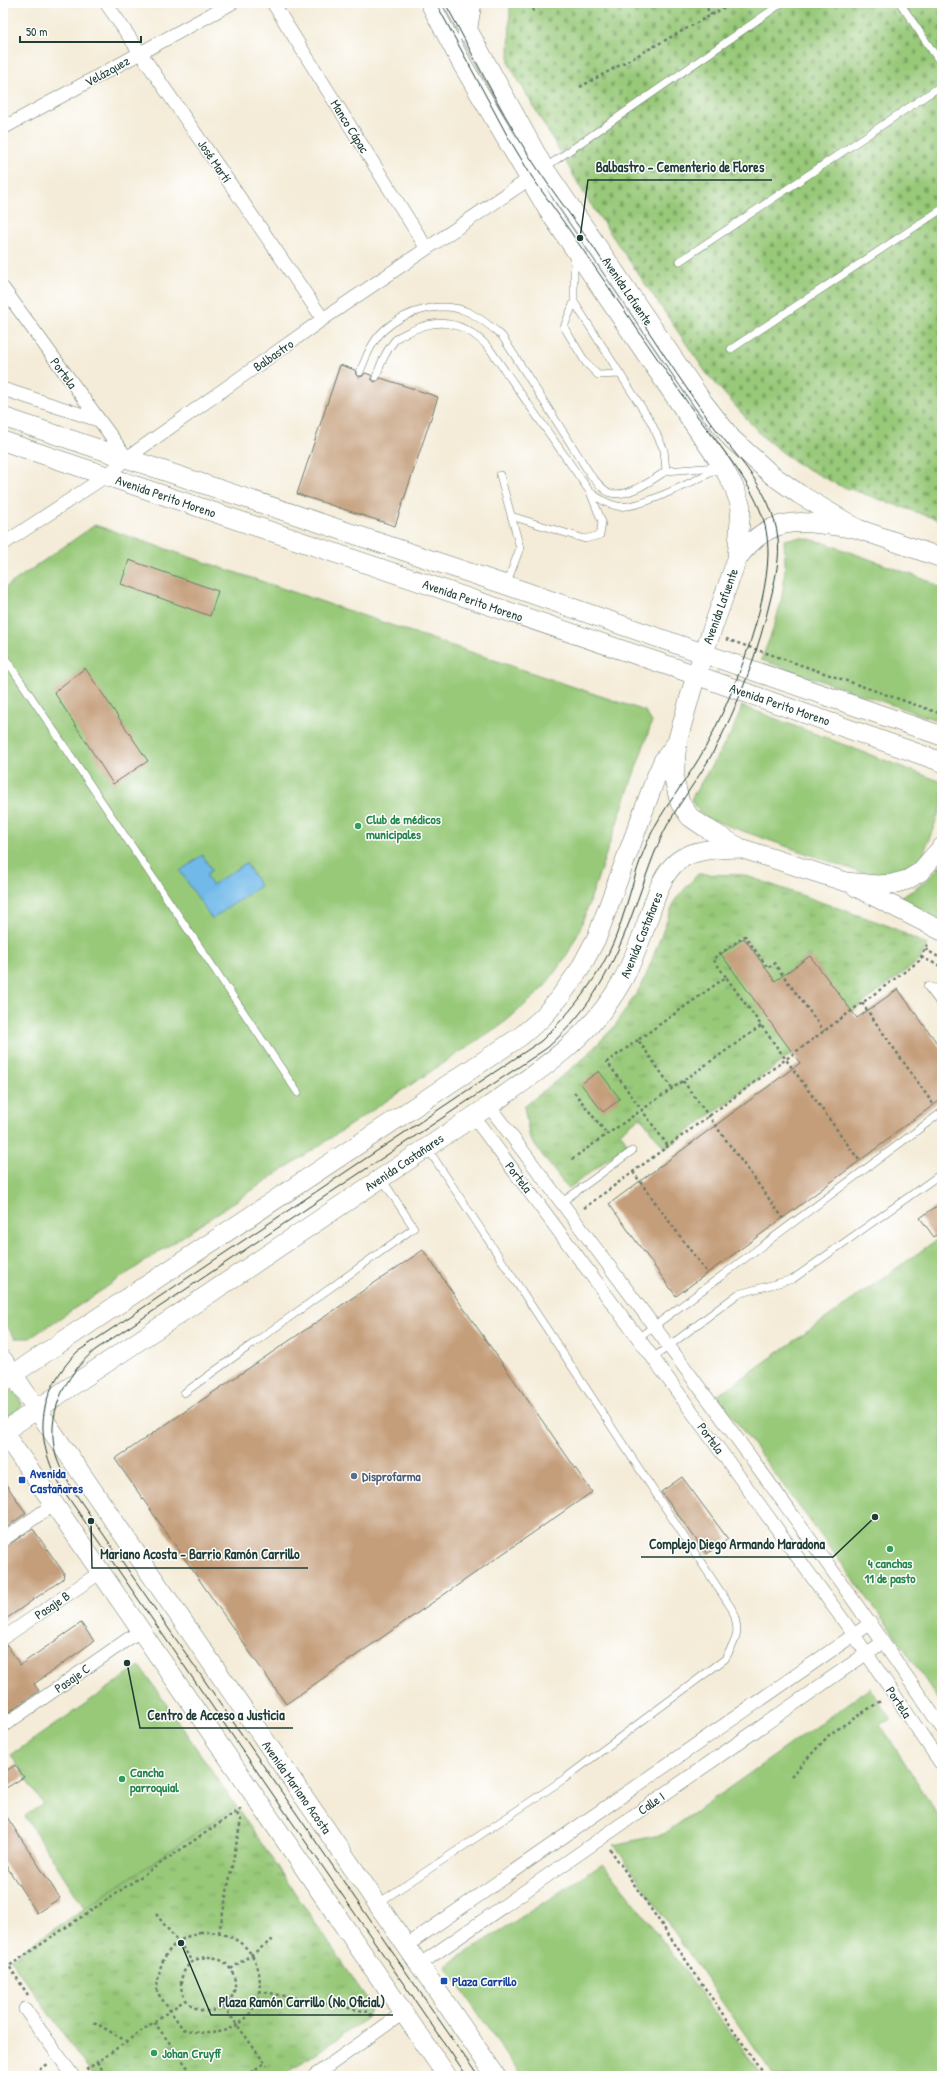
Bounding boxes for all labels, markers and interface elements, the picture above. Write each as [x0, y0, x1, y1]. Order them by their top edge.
scale bar [20, 18, 141, 44]
text: 50 m [26, 23, 47, 40]
street label: Velázquez [81, 51, 133, 91]
street label: Manco Cápac [326, 96, 374, 156]
street label: José Martí [194, 136, 236, 186]
callout: Balbastro - Cementerio de Flores [588, 154, 772, 180]
text: Balbastro - Cementerio de Flores [596, 157, 765, 176]
street label: Avenida Lafuente [598, 253, 658, 329]
street label: Balbastro [249, 335, 297, 375]
street label: Portela [47, 354, 81, 392]
street label: Avenida Perito Moreno [113, 470, 219, 522]
street label: Avenida Lafuente [698, 566, 742, 646]
street label: Avenida Perito Moreno [420, 574, 526, 626]
street label: Avenida Perito Moreno [727, 678, 833, 730]
place label: Club de médicos municipales [366, 810, 441, 844]
marker: Club de médicos municipales [353, 821, 363, 831]
street label: Avenida Castañares [615, 889, 667, 981]
street label: Avenida Castañares [361, 1129, 447, 1195]
street label: Portela [501, 1158, 537, 1196]
street label: Portela [694, 1419, 728, 1457]
place label: Avenida Castañares [30, 1464, 83, 1497]
place label: Disprofarma [362, 1467, 422, 1486]
marker: Disprofarma [349, 1471, 359, 1481]
marker: Avenida Castañares [17, 1475, 27, 1485]
callout: Complejo Diego Armando Maradona [641, 1531, 833, 1557]
text: Complejo Diego Armando Maradona [649, 1534, 826, 1555]
callout: Mariano Acosta - Barrio Ramón Carrillo [92, 1542, 308, 1568]
text: Mariano Acosta - Barrio Ramón Carrillo [100, 1544, 300, 1563]
marker: 4 canchas 11 de pasto [885, 1544, 895, 1554]
place label: 4 canchas 11 de pasto [864, 1554, 916, 1588]
street label: Pasaje B [31, 1586, 74, 1623]
street label: Pasaje C [51, 1659, 93, 1697]
street label: Portela [882, 1683, 916, 1721]
callout: Centro de Acceso a Justicia [140, 1702, 293, 1728]
text: Centro de Acceso a Justicia [147, 1705, 285, 1724]
street label: Avenida Mariano Acosta [258, 1737, 336, 1837]
place label: Cancha parroquial [130, 1763, 179, 1797]
marker: Cancha parroquial [117, 1774, 127, 1784]
street label: Calle I [634, 1787, 668, 1819]
place label: Plaza Carrillo [452, 1972, 517, 1990]
marker: Plaza Carrillo [439, 1976, 449, 1986]
callout: Plaza Ramón Carrillo (No Oficial) [211, 1989, 393, 2015]
text: Plaza Ramón Carrillo (No Oficial) [219, 1992, 385, 2011]
place label: Johan Cruyff [162, 2044, 222, 2063]
marker: Johan Cruyff [149, 2048, 159, 2058]

